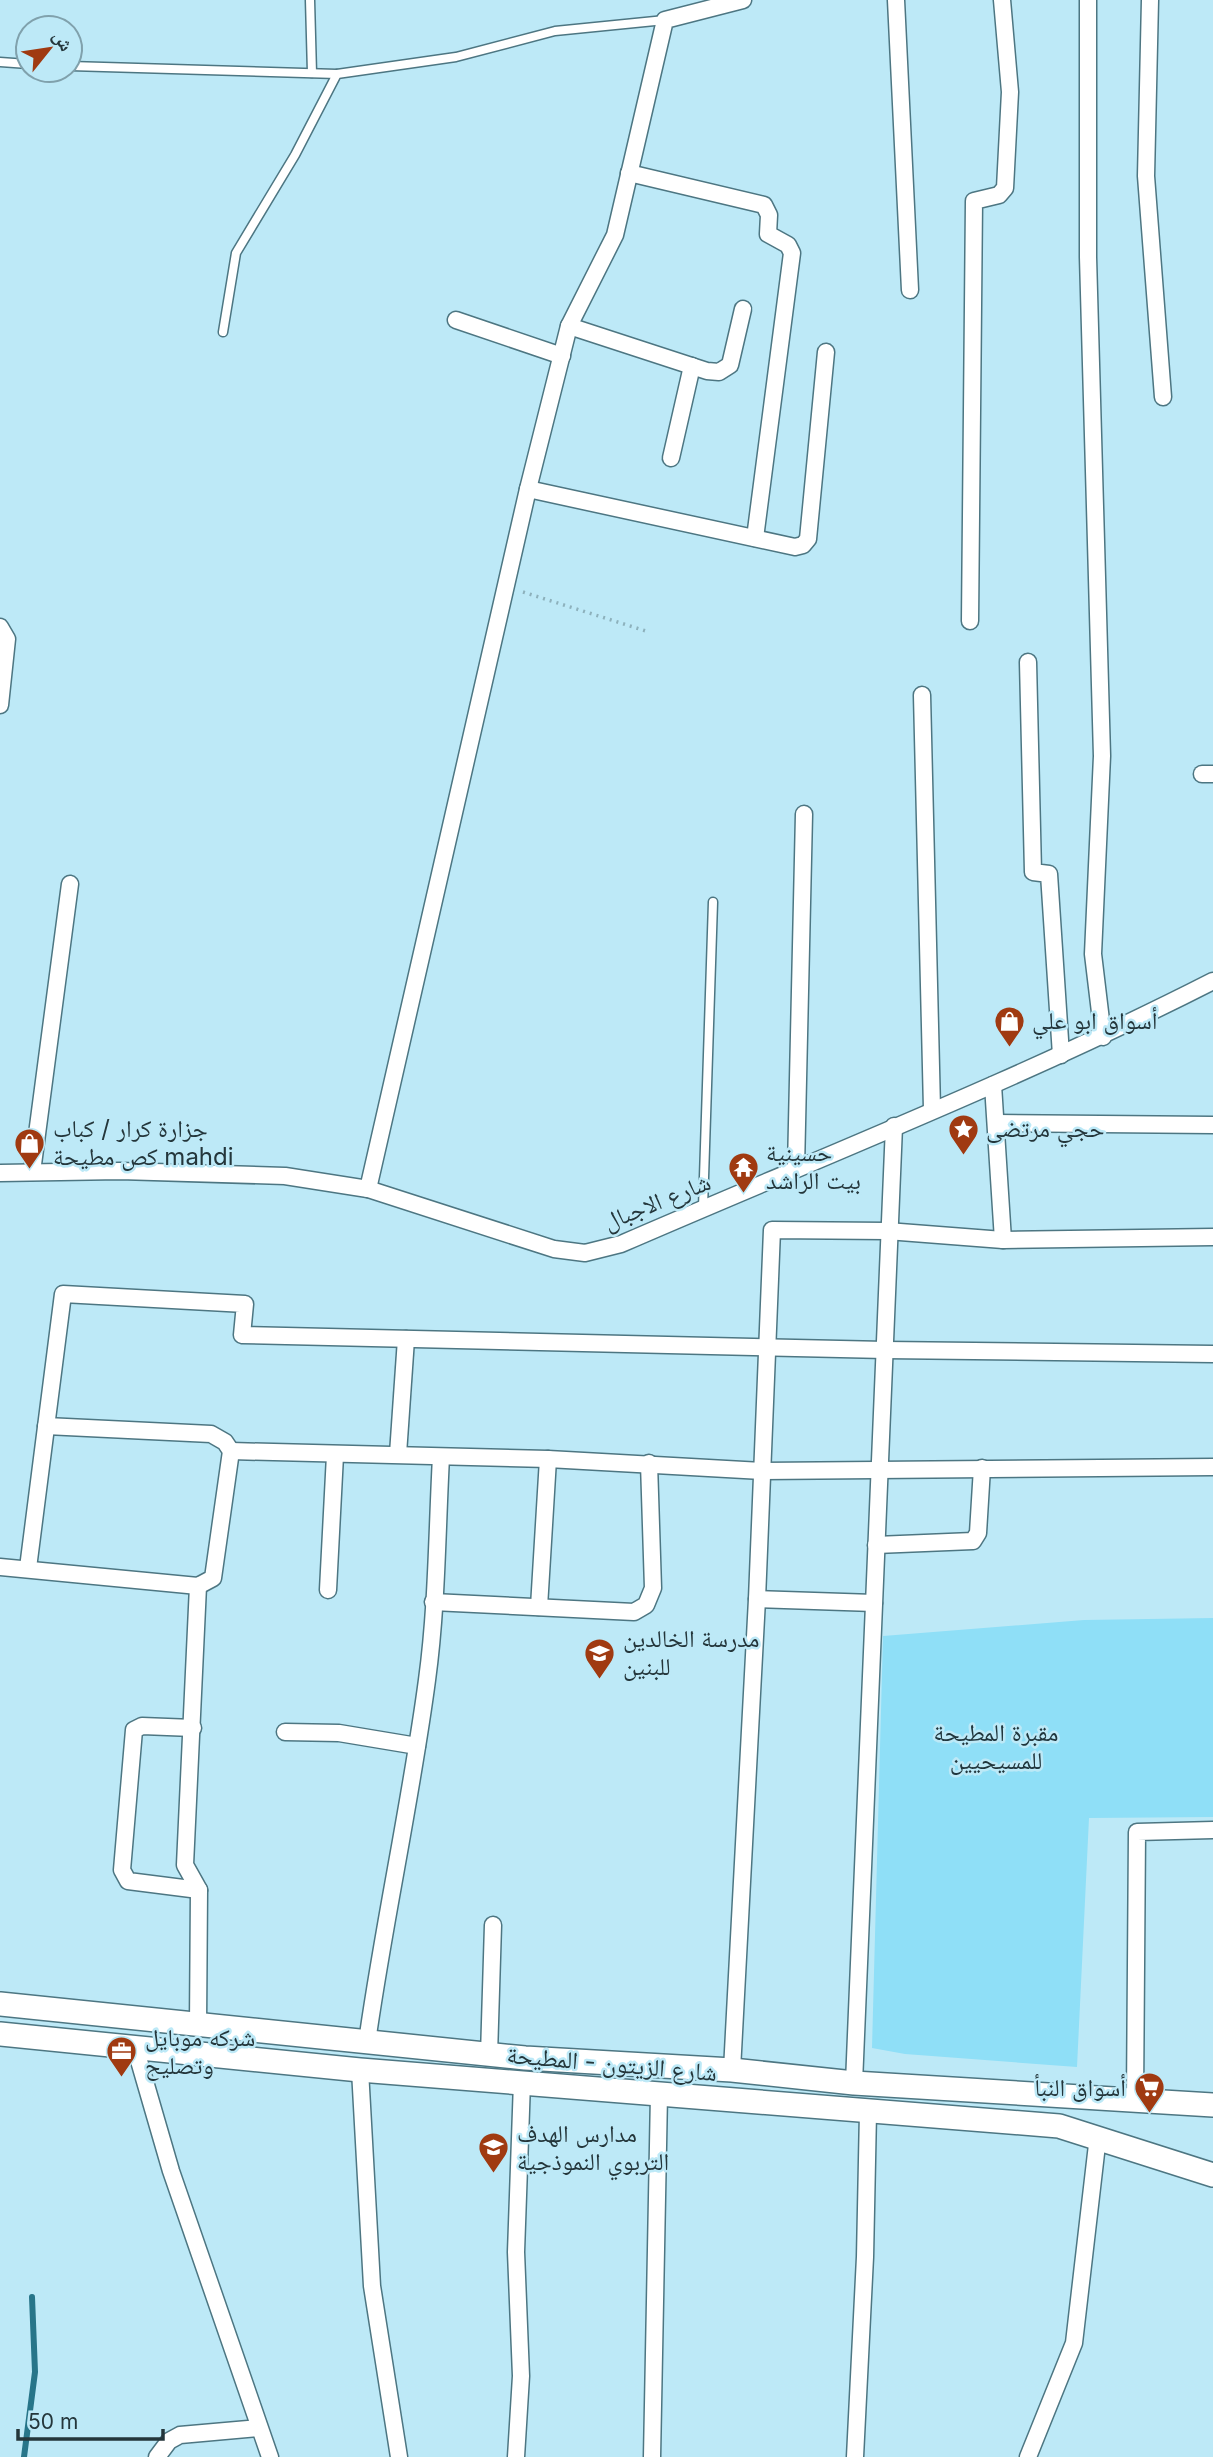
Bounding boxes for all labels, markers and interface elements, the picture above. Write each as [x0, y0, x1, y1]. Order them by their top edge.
north arrow [14, 14, 84, 84]
text: ش [48, 26, 78, 55]
shop icon: أسواق ابو علي [992, 1004, 1026, 1048]
place label: أسواق ابو علي [1032, 1006, 1158, 1040]
place icon: حجي مرتضى [946, 1112, 980, 1156]
place label: جزارة كرار / كباب كص مطيحة mahdi [53, 1114, 234, 1171]
place label: حجي مرتضى [986, 1114, 1105, 1148]
shop icon: جزارة كرار / كباب كص مطيحة mahdi [13, 1126, 47, 1170]
place label: حسينية بيت الراشد [766, 1138, 861, 1195]
temple icon: حسينية بيت الراشد [726, 1150, 760, 1194]
street label: شارع الاجبال [599, 1167, 715, 1237]
place label: مدرسة الخالدين للبنين [623, 1624, 760, 1681]
school or university icon: مدرسة الخالدين للبنين [583, 1636, 617, 1680]
park label: مقبرة المطيحة للمسيحيين [934, 1718, 1058, 1775]
place label: شركه موبايل وتصليح [145, 2023, 255, 2081]
office icon: شركه موبايل وتصليح [105, 2035, 139, 2079]
street label: شارع الزيتون - المطيحة [506, 2040, 718, 2088]
supermarket icon: أسواق النبأ [1132, 2071, 1166, 2115]
place label: أسواق النبأ [1034, 2073, 1126, 2102]
place label: مدارس الهدف التربوي النموذجية [517, 2119, 669, 2181]
school or university icon: مدارس الهدف التربوي النموذجية [477, 2131, 511, 2175]
scale bar [18, 2398, 163, 2442]
text: 50 m [28, 2409, 78, 2434]

